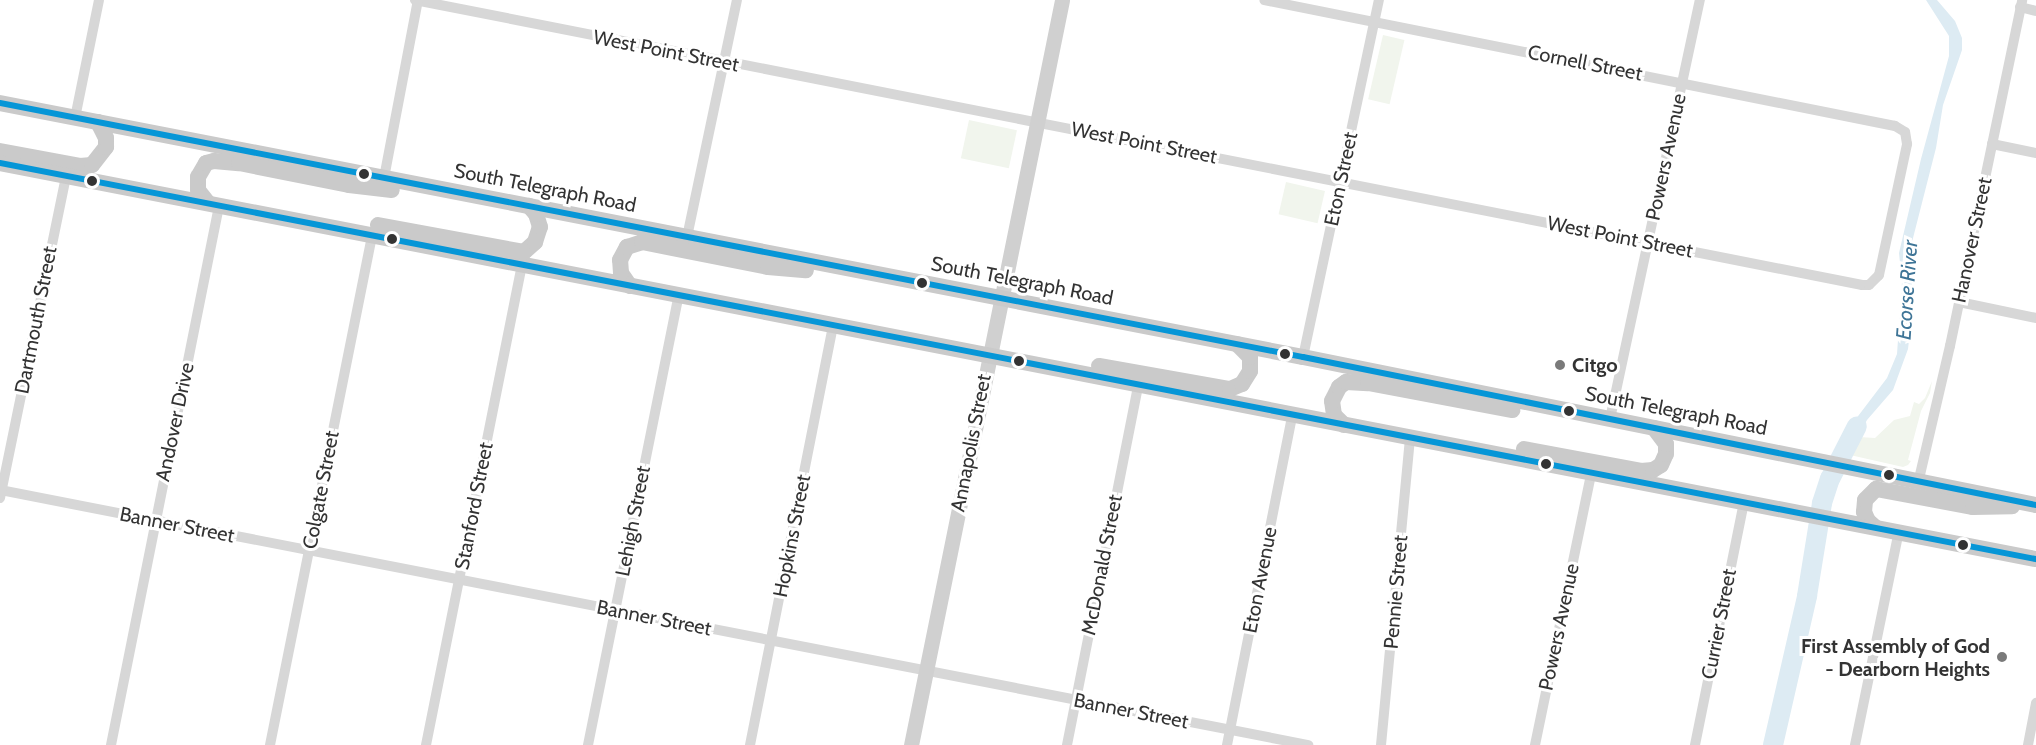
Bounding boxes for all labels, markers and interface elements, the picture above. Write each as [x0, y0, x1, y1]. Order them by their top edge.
street label: West Point Street [591, 25, 741, 77]
street label: Cornell Street [1526, 40, 1644, 86]
street label: Powers Avenue [1641, 91, 1691, 223]
street label: West Point Street [1069, 117, 1219, 169]
street label: Eton Street [1319, 130, 1363, 228]
street label: South Telegraph Road [452, 159, 638, 217]
unlabelled marker [358, 168, 370, 180]
unlabelled marker [86, 175, 98, 187]
street label: Hanover Street [1947, 175, 1997, 305]
street label: West Point Street [1545, 211, 1695, 263]
unlabelled marker [386, 233, 398, 245]
water label: Ecorse River [1891, 239, 1923, 341]
street label: Dartmouth Street [10, 244, 62, 396]
street label: South Telegraph Road [929, 252, 1115, 310]
unlabelled marker [916, 277, 928, 289]
unlabelled marker [1279, 348, 1291, 360]
place label: Citgo [1572, 353, 1618, 377]
unlabelled marker [1013, 355, 1025, 367]
marker: Citgo [1553, 358, 1567, 372]
street label: Andover Drive [151, 360, 199, 484]
street label: Annapolis Street [946, 372, 996, 514]
street label: South Telegraph Road [1583, 382, 1769, 440]
unlabelled marker [1563, 405, 1575, 417]
street label: Colgate Street [298, 429, 344, 551]
street label: Stanford Street [450, 440, 498, 572]
unlabelled marker [1540, 458, 1552, 470]
street label: Lehigh Street [611, 464, 655, 578]
unlabelled marker [1883, 469, 1895, 481]
street label: Hopkins Street [768, 473, 816, 599]
street label: McDonald Street [1077, 493, 1127, 637]
street label: Banner Street [118, 502, 236, 548]
street label: Eton Avenue [1238, 525, 1282, 635]
street label: Pennie Street [1379, 534, 1413, 650]
unlabelled marker [1957, 539, 1969, 551]
street label: Powers Avenue [1534, 561, 1584, 693]
street label: Currier Street [1697, 567, 1741, 681]
street label: Banner Street [595, 595, 713, 641]
place label: First Assembly of God - Dearborn Heights [1801, 634, 1990, 681]
marker: First Assembly of God - Dearborn Heights [1995, 650, 2009, 664]
street label: Banner Street [1072, 688, 1190, 734]

